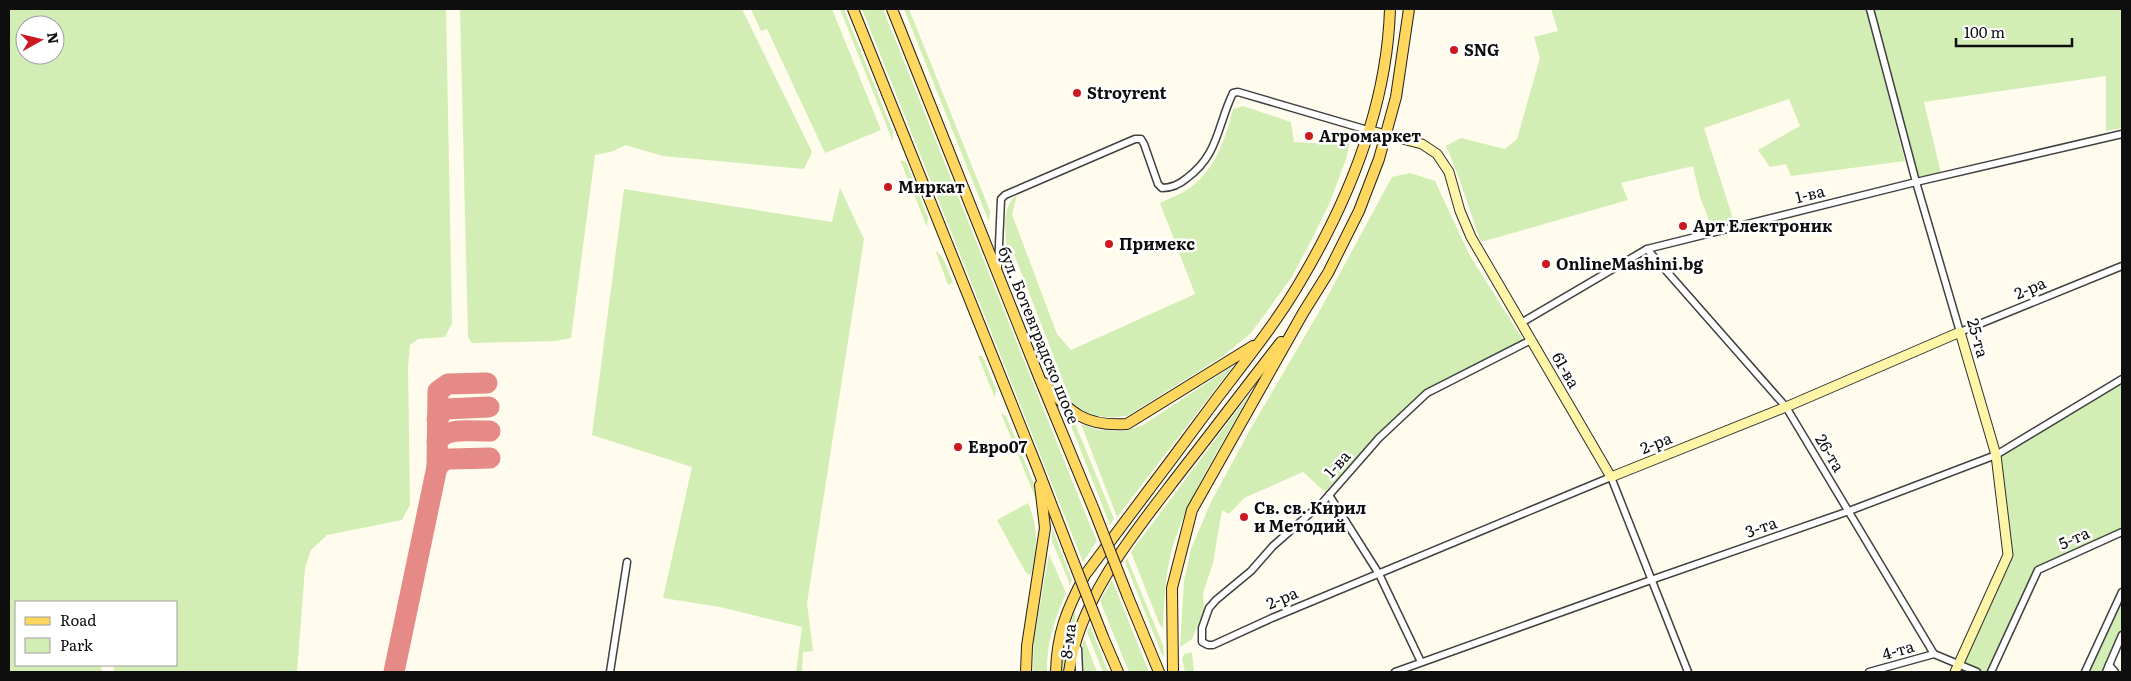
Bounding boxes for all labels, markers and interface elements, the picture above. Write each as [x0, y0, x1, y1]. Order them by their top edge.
north arrow [15, 15, 65, 65]
scale bar [1956, 15, 2072, 47]
text: 100 m [1964, 20, 2005, 43]
text: N [43, 31, 65, 46]
place label: SNG [1464, 37, 1499, 61]
marker: SNG [1448, 44, 1460, 56]
place label: Stroyrent [1087, 80, 1167, 104]
marker: Stroyrent [1071, 87, 1083, 99]
place label: Агромаркет [1319, 123, 1421, 147]
marker: Агромаркет [1303, 130, 1315, 142]
place label: Миркат [898, 174, 965, 198]
street label: 1-ва [1792, 178, 1827, 208]
marker: Миркат [882, 181, 894, 193]
place label: Арт Електроник [1693, 213, 1833, 237]
marker: Арт Електроник [1677, 220, 1689, 232]
place label: Примекс [1119, 231, 1195, 255]
marker: Примекс [1103, 238, 1115, 250]
street label: бул. Ботевградско шосе [993, 242, 1087, 427]
place label: ОnlineMashini.bg [1556, 251, 1703, 275]
marker: ОnlineMashini.bg [1540, 258, 1552, 270]
street label: 2-ра [2010, 270, 2049, 304]
street label: 25-та [1962, 315, 1996, 361]
street label: 61-ва [1547, 347, 1587, 392]
street label: 2-ра [1636, 425, 1675, 459]
street label: 26-та [1810, 429, 1852, 476]
place label: Евро07 [968, 434, 1028, 458]
marker: Евро07 [952, 441, 964, 453]
street label: 1-ва [1317, 444, 1355, 482]
place label: Св. св. Кирил и Методий [1254, 495, 1366, 537]
street label: 3-та [1742, 509, 1780, 543]
marker: Св. св. Кирил и Методий [1238, 511, 1250, 523]
street label: 5-та [2054, 520, 2093, 554]
street label: 2-ра [1262, 580, 1301, 614]
legend [15, 601, 178, 666]
text: Road [60, 608, 96, 631]
street label: 8-ма [1053, 622, 1081, 660]
text: Park [60, 633, 94, 656]
street label: 4-та [1879, 633, 1917, 665]

